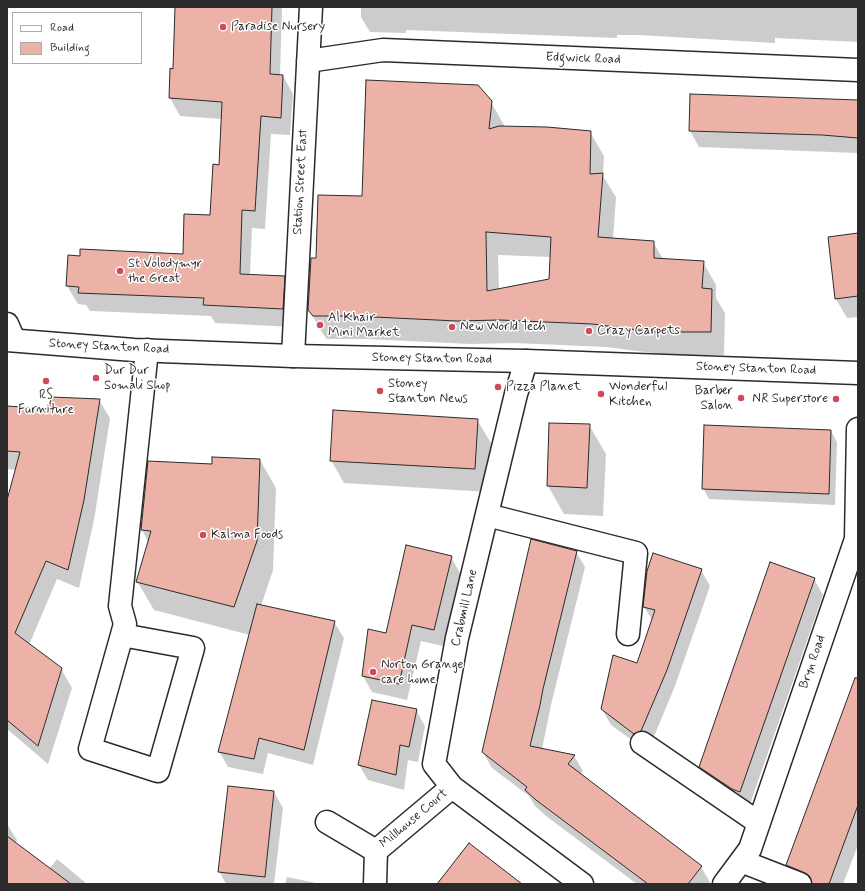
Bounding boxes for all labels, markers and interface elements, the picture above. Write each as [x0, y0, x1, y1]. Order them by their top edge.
legend [12, 12, 142, 64]
place label: Paradise Nursery [231, 19, 325, 35]
text: Road [50, 20, 74, 36]
marker: Paradise Nursery [218, 22, 228, 32]
text: Building [50, 40, 90, 56]
street label: Edgwick Road [545, 50, 621, 68]
street label: Station Street East [290, 129, 312, 235]
place label: St Volodymyr the Great [128, 256, 202, 287]
marker: St Volodymyr the Great [115, 266, 125, 276]
place label: Al Khair Mini Market [328, 310, 400, 341]
place label: New World Tech [460, 319, 546, 335]
marker: Al Khair Mini Market [315, 320, 325, 330]
marker: New World Tech [447, 322, 457, 332]
place label: Crazy Carpets [597, 323, 680, 339]
marker: Crazy Carpets [584, 326, 594, 336]
street label: Stoney Stanton Road [48, 336, 170, 358]
street label: Stoney Stanton Road [372, 350, 492, 368]
street label: Stoney Stanton Road [696, 359, 816, 379]
place label: Dur Dur Somali Shop [104, 363, 170, 394]
marker: Dur Dur Somali Shop [91, 373, 101, 383]
marker: RS Furniture [41, 376, 51, 386]
place label: Stoney Stanton News [388, 376, 468, 407]
place label: Pizza Planet [506, 379, 581, 395]
place label: Wonderful Kitchen [609, 379, 667, 410]
marker: Pizza Planet [493, 382, 503, 392]
place label: Barber Salon [695, 383, 733, 414]
marker: Stoney Stanton News [375, 386, 385, 396]
place label: RS Furniture [18, 387, 74, 418]
marker: Wonderful Kitchen [596, 389, 606, 399]
place label: NR Superstore [752, 391, 828, 407]
marker: Barber Salon [736, 393, 746, 403]
marker: NR Superstore [831, 394, 841, 404]
place label: Kalma Foods [211, 527, 283, 543]
marker: Kalma Foods [198, 530, 208, 540]
street label: Crabmill Lane [449, 568, 481, 648]
street label: Bryn Road [797, 633, 829, 691]
place label: Norton Grange care home [381, 657, 463, 688]
marker: Norton Grange care home [368, 667, 378, 677]
street label: Millhouse Court [377, 786, 451, 852]

